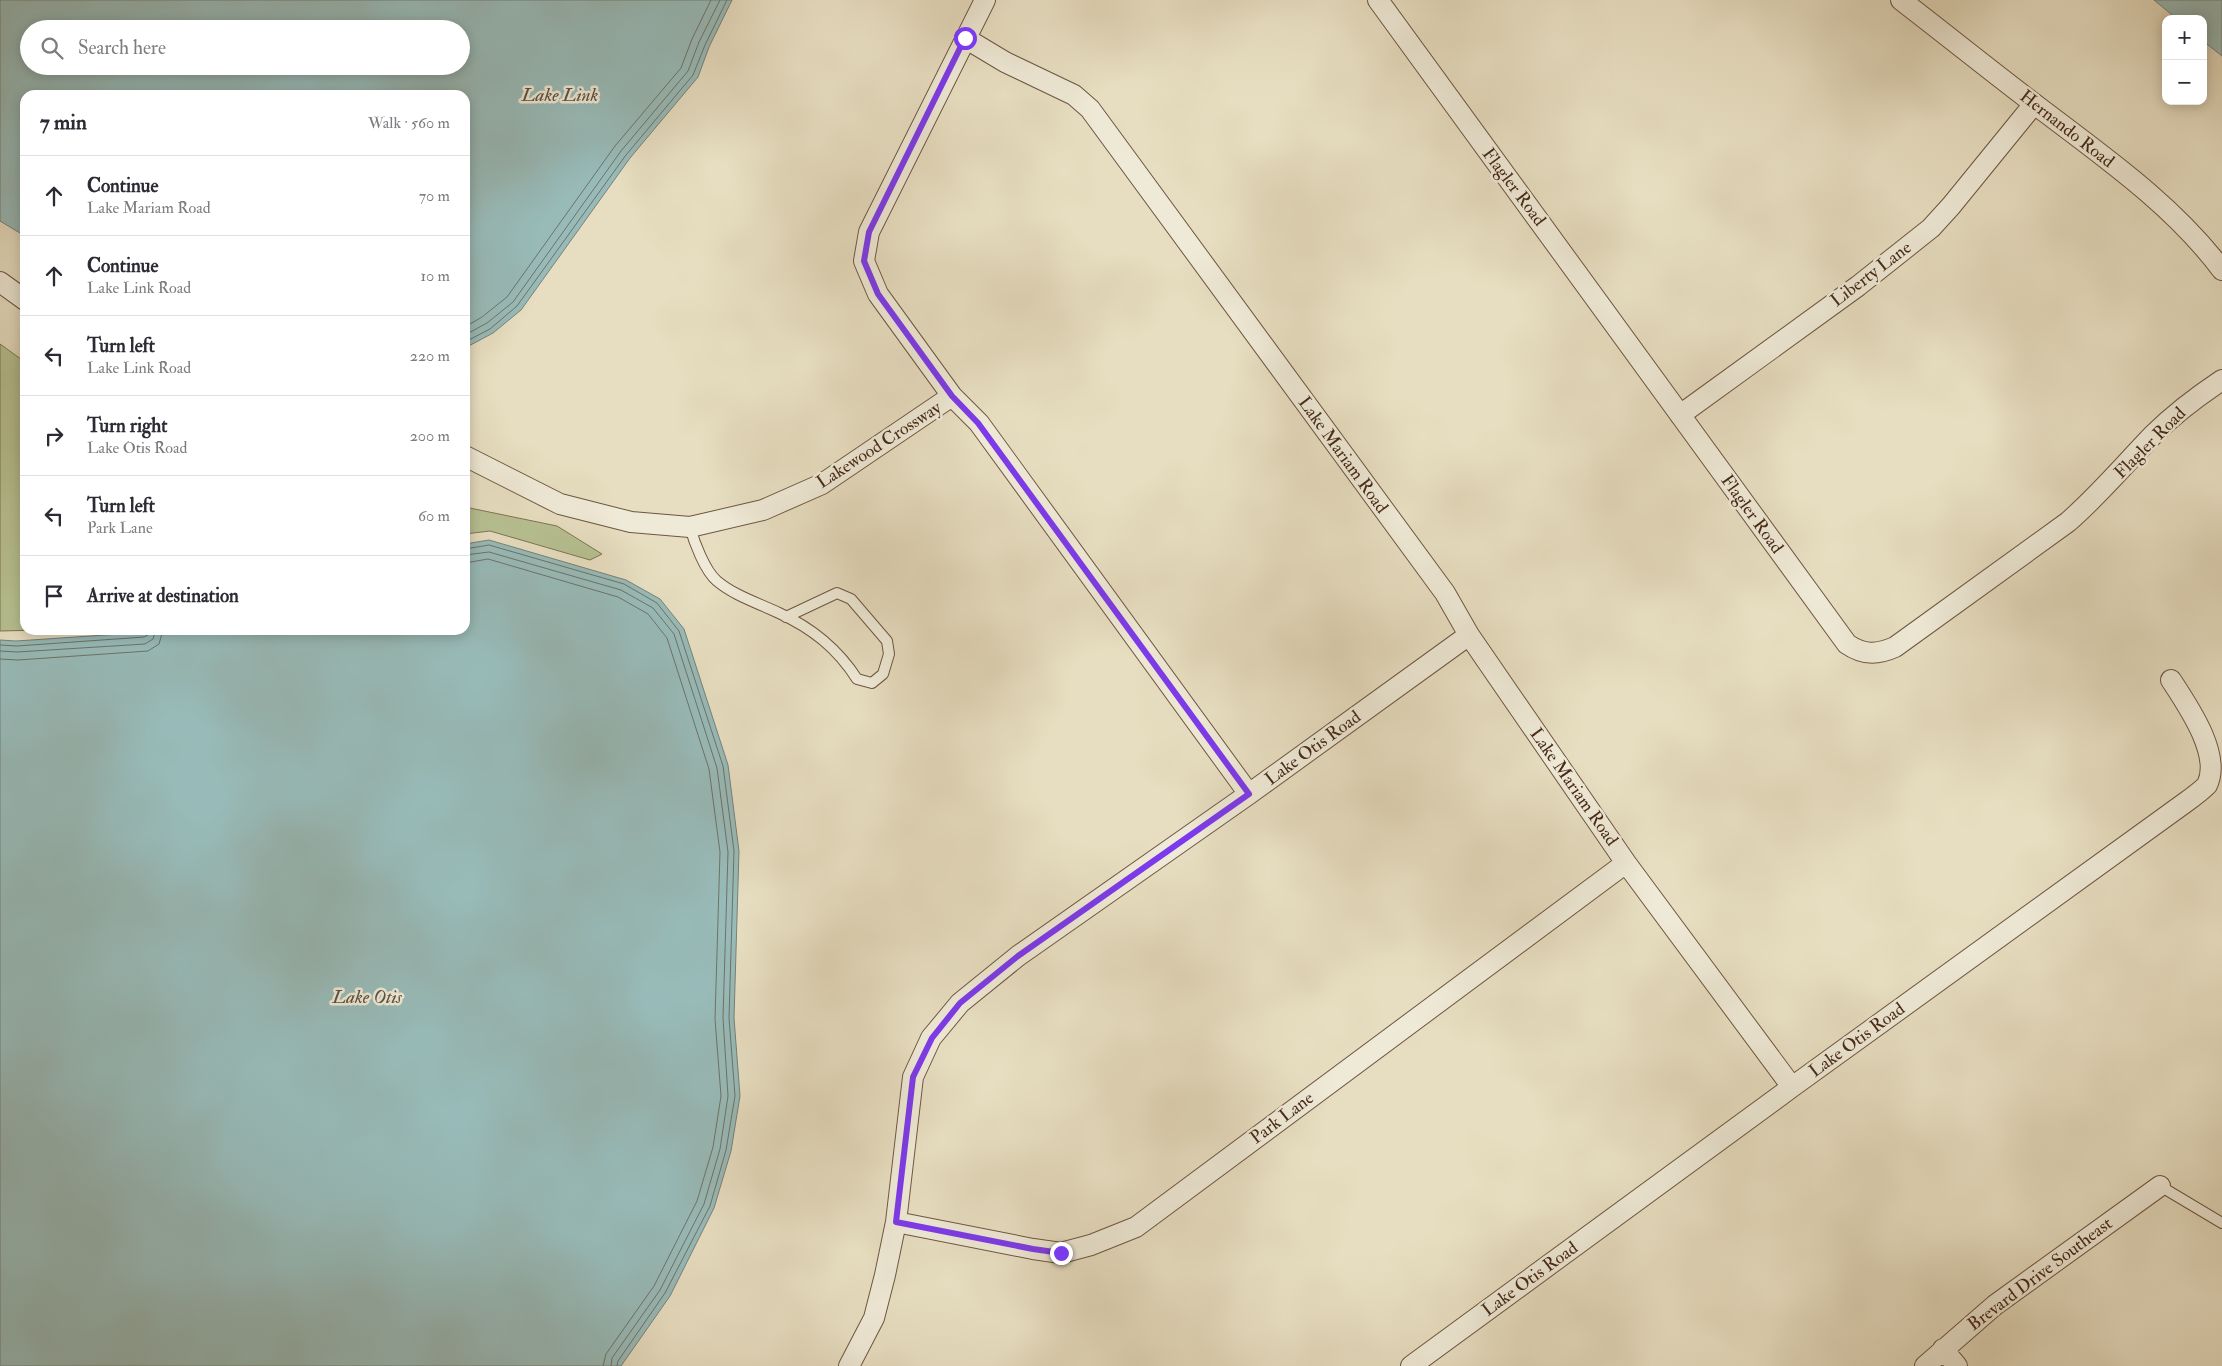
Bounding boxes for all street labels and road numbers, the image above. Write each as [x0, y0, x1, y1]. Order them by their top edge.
street label: Hernando Road [2015, 85, 2119, 173]
street label: Flagler Road [1477, 143, 1551, 231]
street label: Liberty Lane [1826, 236, 1916, 312]
street label: Lake Mariam Road [1293, 392, 1393, 518]
street label: Lakewood Crossway [812, 396, 947, 494]
street label: Flagler Road [2109, 402, 2191, 484]
street label: Flagler Road [1716, 470, 1789, 558]
street label: Lake Otis Road [1261, 705, 1366, 791]
street label: Lake Mariam Road [1525, 723, 1623, 851]
street label: Lake Otis Road [1805, 997, 1910, 1083]
street label: Park Lane [1246, 1086, 1319, 1149]
street label: Brevard Drive Southeast [1963, 1212, 2117, 1336]
street label: Lake Otis Road [1478, 1236, 1583, 1322]

